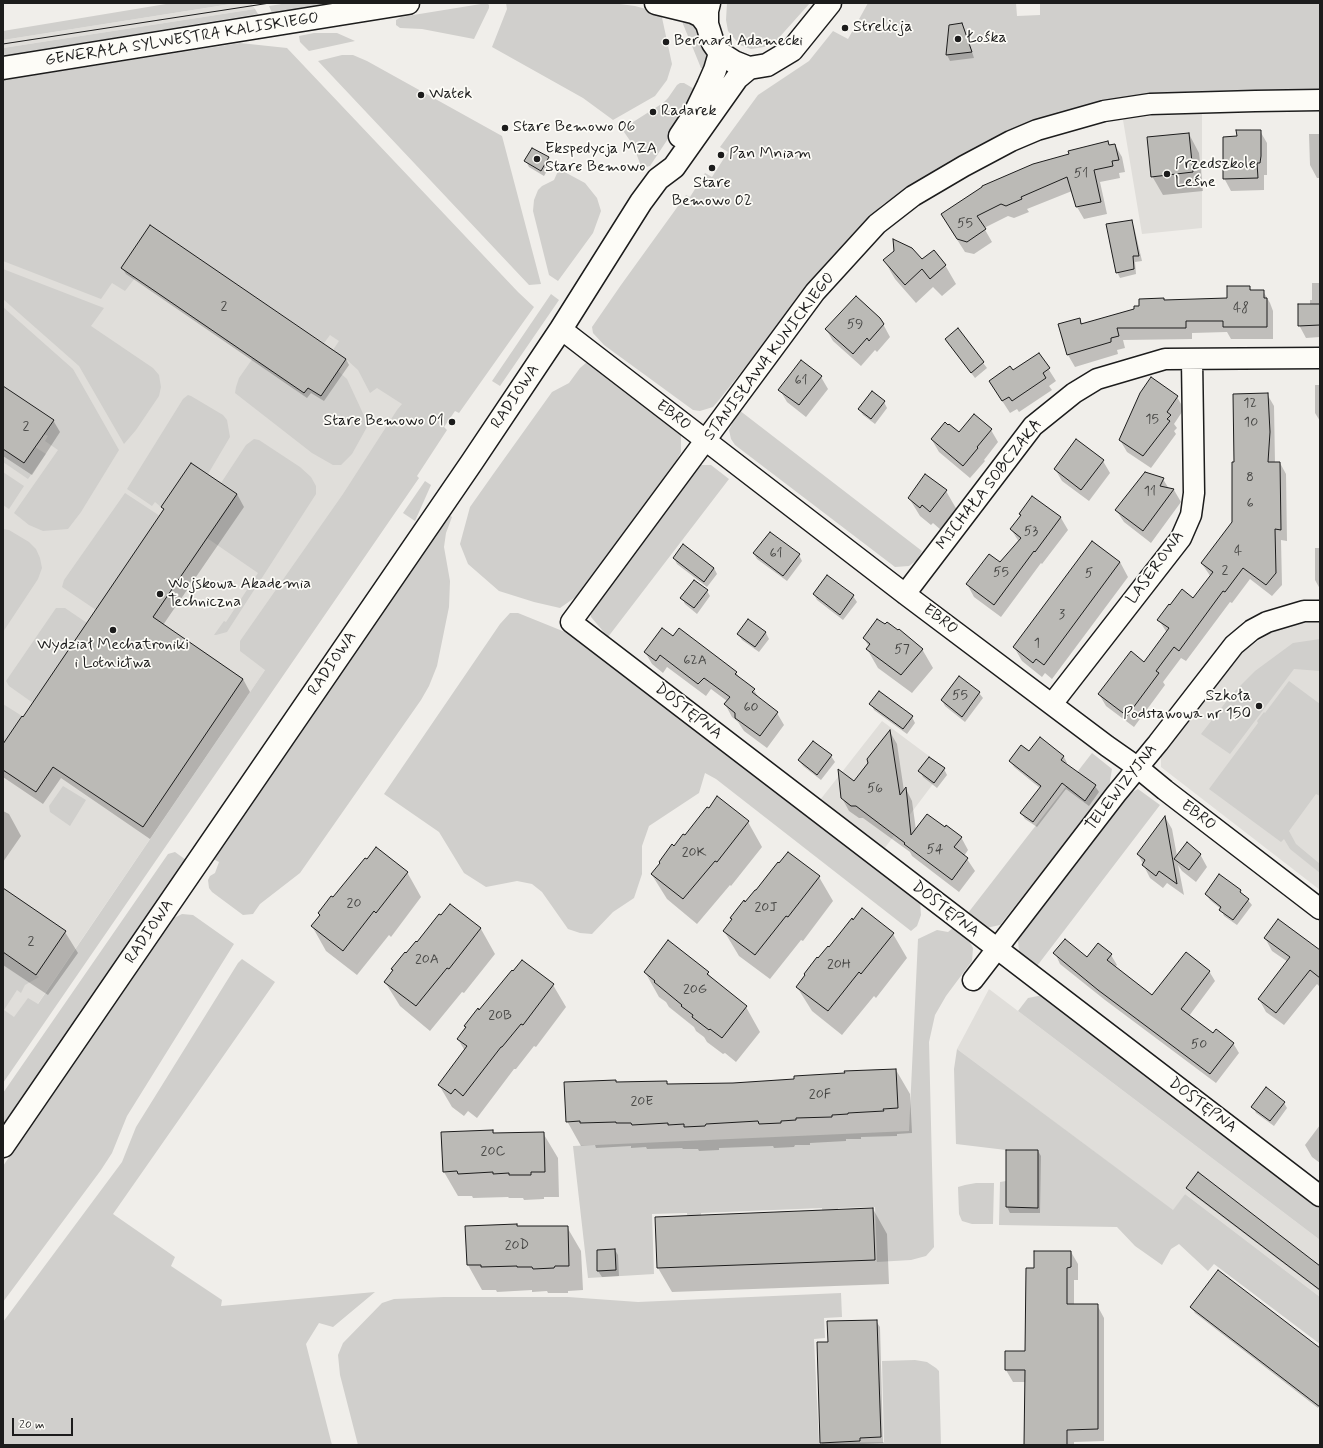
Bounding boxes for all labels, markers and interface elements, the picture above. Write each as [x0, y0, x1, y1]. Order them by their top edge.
street label: GENERAŁA SYLWESTRA KALISKIEGO [44, 9, 320, 71]
place label: Strelicja [853, 18, 913, 38]
marker: Strelicja [840, 23, 850, 33]
place label: Łośka [966, 29, 1007, 49]
place label: Bernard Adamecki [674, 32, 803, 52]
marker: Łośka [953, 34, 963, 44]
marker: Bernard Adamecki [661, 37, 671, 47]
place label: Watek [429, 85, 472, 105]
marker: Watek [416, 90, 426, 100]
place label: Radarek [661, 102, 717, 122]
marker: Radarek [648, 107, 658, 117]
place label: Stare Bemowo 06 [513, 118, 635, 138]
marker: Stare Bemowo 06 [500, 123, 510, 133]
place label: Ekspedycja MZA Stare Bemowo [545, 140, 657, 178]
place label: Pan Mniam [729, 145, 811, 165]
marker: Pan Mniam [716, 150, 726, 160]
marker: Ekspedycja MZA Stare Bemowo [532, 154, 542, 164]
place label: Przedszkole Leśne [1175, 155, 1256, 193]
marker: Stare Bemowo 02 [707, 163, 717, 173]
house number: 51 [1074, 166, 1088, 182]
marker: Przedszkole Leśne [1162, 169, 1172, 179]
place label: Stare Bemowo 02 [672, 174, 752, 212]
house number: 55 [957, 216, 973, 232]
street label: STANISŁAWA KUNICKIEGO [701, 269, 839, 445]
house number: 2 [221, 299, 227, 315]
house number: 48 [1233, 301, 1249, 317]
house number: 59 [847, 317, 863, 333]
street label: RADIOWA [488, 361, 544, 433]
house number: 61 [794, 373, 808, 389]
house number: 12 [1243, 396, 1257, 412]
street label: EBRO [652, 397, 694, 435]
place label: Stare Bemowo 01 [324, 412, 444, 432]
house number: 15 [1145, 412, 1159, 428]
house number: 10 [1244, 415, 1258, 431]
street label: MICHAŁA SOBCZAKA [933, 416, 1047, 554]
marker: Stare Bemowo 01 [447, 417, 457, 427]
house number: 2 [23, 419, 29, 435]
house number: 8 [1246, 470, 1254, 486]
house number: 11 [1144, 484, 1156, 500]
house number: 6 [1246, 496, 1254, 512]
house number: 53 [1024, 524, 1038, 540]
street label: LASEROWA [1123, 528, 1189, 608]
house number: 4 [1234, 544, 1242, 560]
house number: 61 [769, 546, 783, 562]
house number: 2 [1222, 563, 1228, 579]
house number: 55 [993, 565, 1009, 581]
house number: 5 [1085, 566, 1093, 582]
place label: Wojskowa Akademia Techniczna [168, 575, 311, 613]
marker: Wojskowa Akademia Techniczna [155, 589, 165, 599]
street label: EBRO [919, 601, 961, 639]
house number: 3 [1059, 607, 1065, 623]
marker: Wydział Mechatroniki i Lotnictwa [108, 625, 118, 635]
street label: RADIOWA [305, 628, 361, 700]
place label: Wydział Mechatroniki i Lotnictwa [37, 636, 189, 674]
house number: 1 [1034, 636, 1040, 652]
house number: 57 [894, 642, 910, 658]
house number: 62A [683, 653, 707, 669]
street label: DOSTĘPNA [650, 680, 726, 744]
place label: Szkoła Podstawowa nr 150 [1123, 687, 1251, 725]
house number: 55 [952, 688, 968, 704]
house number: 60 [743, 700, 759, 716]
marker: Szkoła Podstawowa nr 150 [1254, 701, 1264, 711]
street label: TELEWIZYJNA [1082, 741, 1162, 835]
house number: 56 [867, 781, 883, 797]
street label: EBRO [1177, 797, 1219, 835]
house number: 54 [927, 842, 943, 858]
house number: 20K [682, 845, 706, 861]
street label: DOSTĘPNA [907, 878, 983, 942]
street label: RADIOWA [122, 896, 178, 968]
house number: 20 [347, 896, 361, 912]
house number: 20J [754, 900, 778, 916]
house number: 2 [28, 934, 34, 950]
house number: 20A [415, 952, 439, 968]
house number: 20H [827, 957, 851, 973]
house number: 20G [683, 982, 707, 998]
house number: 20B [488, 1008, 512, 1024]
house number: 50 [1191, 1037, 1207, 1053]
street label: DOSTĘPNA [1164, 1074, 1240, 1138]
house number: 20F [809, 1087, 831, 1103]
house number: 20E [630, 1094, 654, 1110]
house number: 20C [481, 1144, 505, 1160]
house number: 20D [505, 1238, 529, 1254]
scale bar [14, 1410, 75, 1436]
text: 20 m [19, 1417, 45, 1433]

